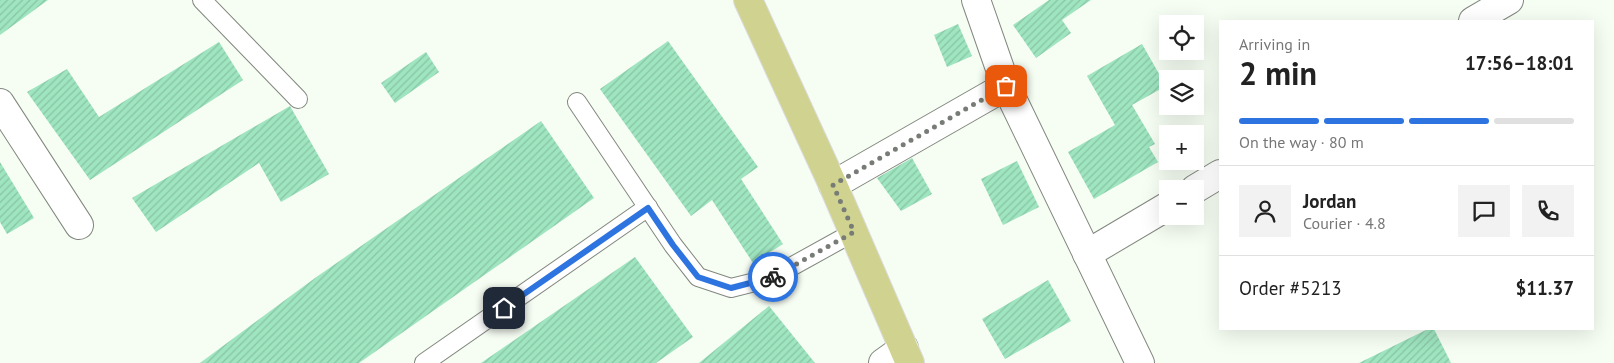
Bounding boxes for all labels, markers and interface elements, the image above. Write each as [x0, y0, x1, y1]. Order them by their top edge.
map controls [1159, 15, 1204, 225]
button: locate [1159, 15, 1204, 60]
text: Arriving in [1239, 34, 1310, 54]
text: 17:56–18:01 [1465, 51, 1574, 75]
text: 2 min [1239, 52, 1317, 94]
pin [985, 65, 1027, 107]
button: layers [1159, 70, 1204, 115]
icon: bag [992, 72, 1020, 100]
button: + [1159, 125, 1204, 170]
text: On the way · 80 m [1239, 132, 1364, 152]
button: − [1159, 180, 1204, 225]
button: person [1239, 185, 1291, 237]
button: chat [1458, 185, 1510, 237]
button: phone [1522, 185, 1574, 237]
text: Jordan [1303, 189, 1356, 213]
text: Courier · 4.8 [1303, 213, 1386, 233]
courier [748, 252, 798, 302]
icon: bike [759, 263, 787, 291]
text: Order #5213 [1239, 276, 1342, 300]
text: $11.37 [1515, 276, 1574, 300]
pin [483, 287, 525, 329]
icon: home [490, 294, 518, 322]

